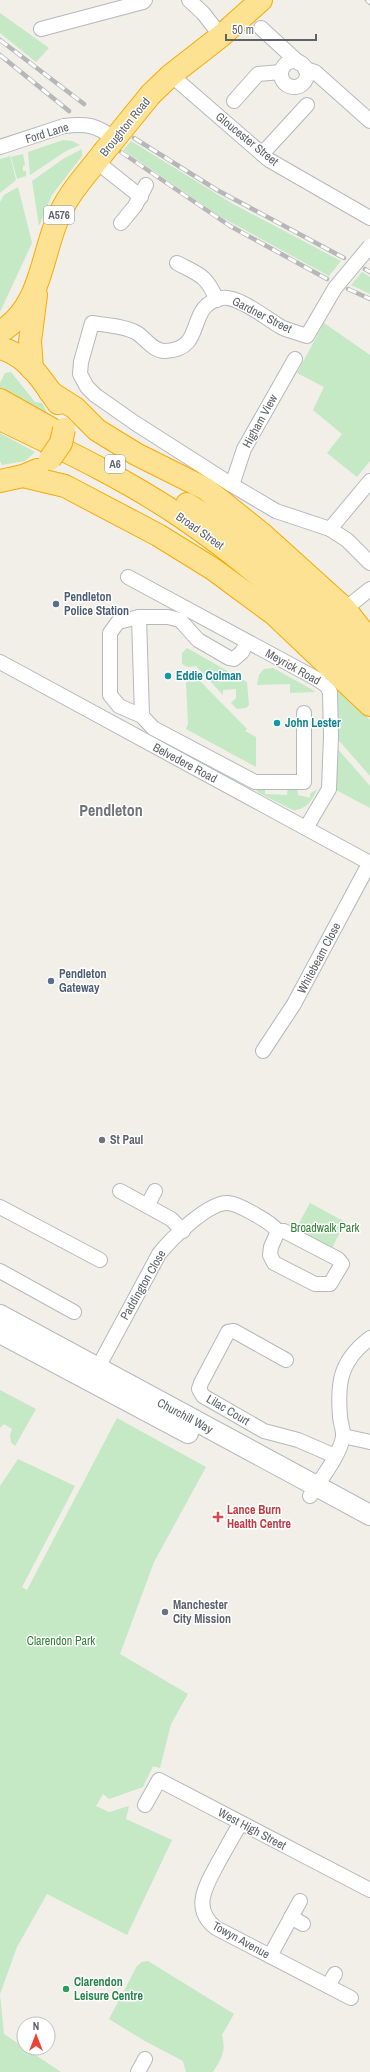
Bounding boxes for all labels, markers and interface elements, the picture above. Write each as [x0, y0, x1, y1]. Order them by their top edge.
scale bar [226, 16, 316, 42]
text: 50 m [232, 22, 254, 38]
street label: Broughton Road [96, 94, 154, 160]
street label: Gloucester Street [212, 109, 282, 169]
street label: Ford Lane [23, 119, 71, 147]
road number: A576 [44, 206, 74, 224]
street label: Gardner Street [229, 293, 295, 337]
street label: Higham View [239, 391, 282, 451]
road number: A6 [105, 455, 125, 473]
street label: Broad Street [173, 509, 227, 554]
place label: Pendleton Police Station [64, 589, 129, 619]
marker: Pendleton Police Station [51, 599, 61, 609]
street label: Meyrick Road [263, 645, 323, 689]
place label: Eddie Colman [176, 668, 242, 684]
marker: Eddie Colman [163, 671, 173, 681]
place label: John Lester [285, 715, 341, 731]
marker: John Lester [272, 718, 282, 728]
street label: Belvedere Road [150, 739, 220, 787]
district label: Pendleton [79, 799, 143, 821]
street label: Whitebeam Close [294, 920, 344, 996]
place label: Pendleton Gateway [59, 966, 107, 996]
marker: Pendleton Gateway [46, 976, 56, 986]
place label: St Paul [110, 1132, 144, 1148]
marker: St Paul [97, 1135, 107, 1145]
park label: Broadwalk Park [291, 1220, 360, 1236]
street label: Paddington Close [117, 1247, 169, 1323]
street label: Lilac Court [203, 1391, 253, 1429]
street label: Churchill Way [154, 1395, 216, 1437]
place label: Lance Burn Health Centre [227, 1502, 292, 1532]
marker: Lance Burn Health Centre [212, 1511, 224, 1523]
place label: Manchester City Mission [173, 1597, 231, 1627]
marker: Manchester City Mission [160, 1607, 170, 1617]
park label: Clarendon Park [27, 1633, 95, 1649]
street label: West High Street [215, 1804, 289, 1854]
street label: Towyn Avenue [209, 1918, 273, 1962]
place label: Clarendon Leisure Centre [74, 1974, 143, 2004]
marker: Clarendon Leisure Centre [61, 1984, 71, 1994]
north arrow [16, 2016, 56, 2056]
text: N [33, 2019, 39, 2033]

